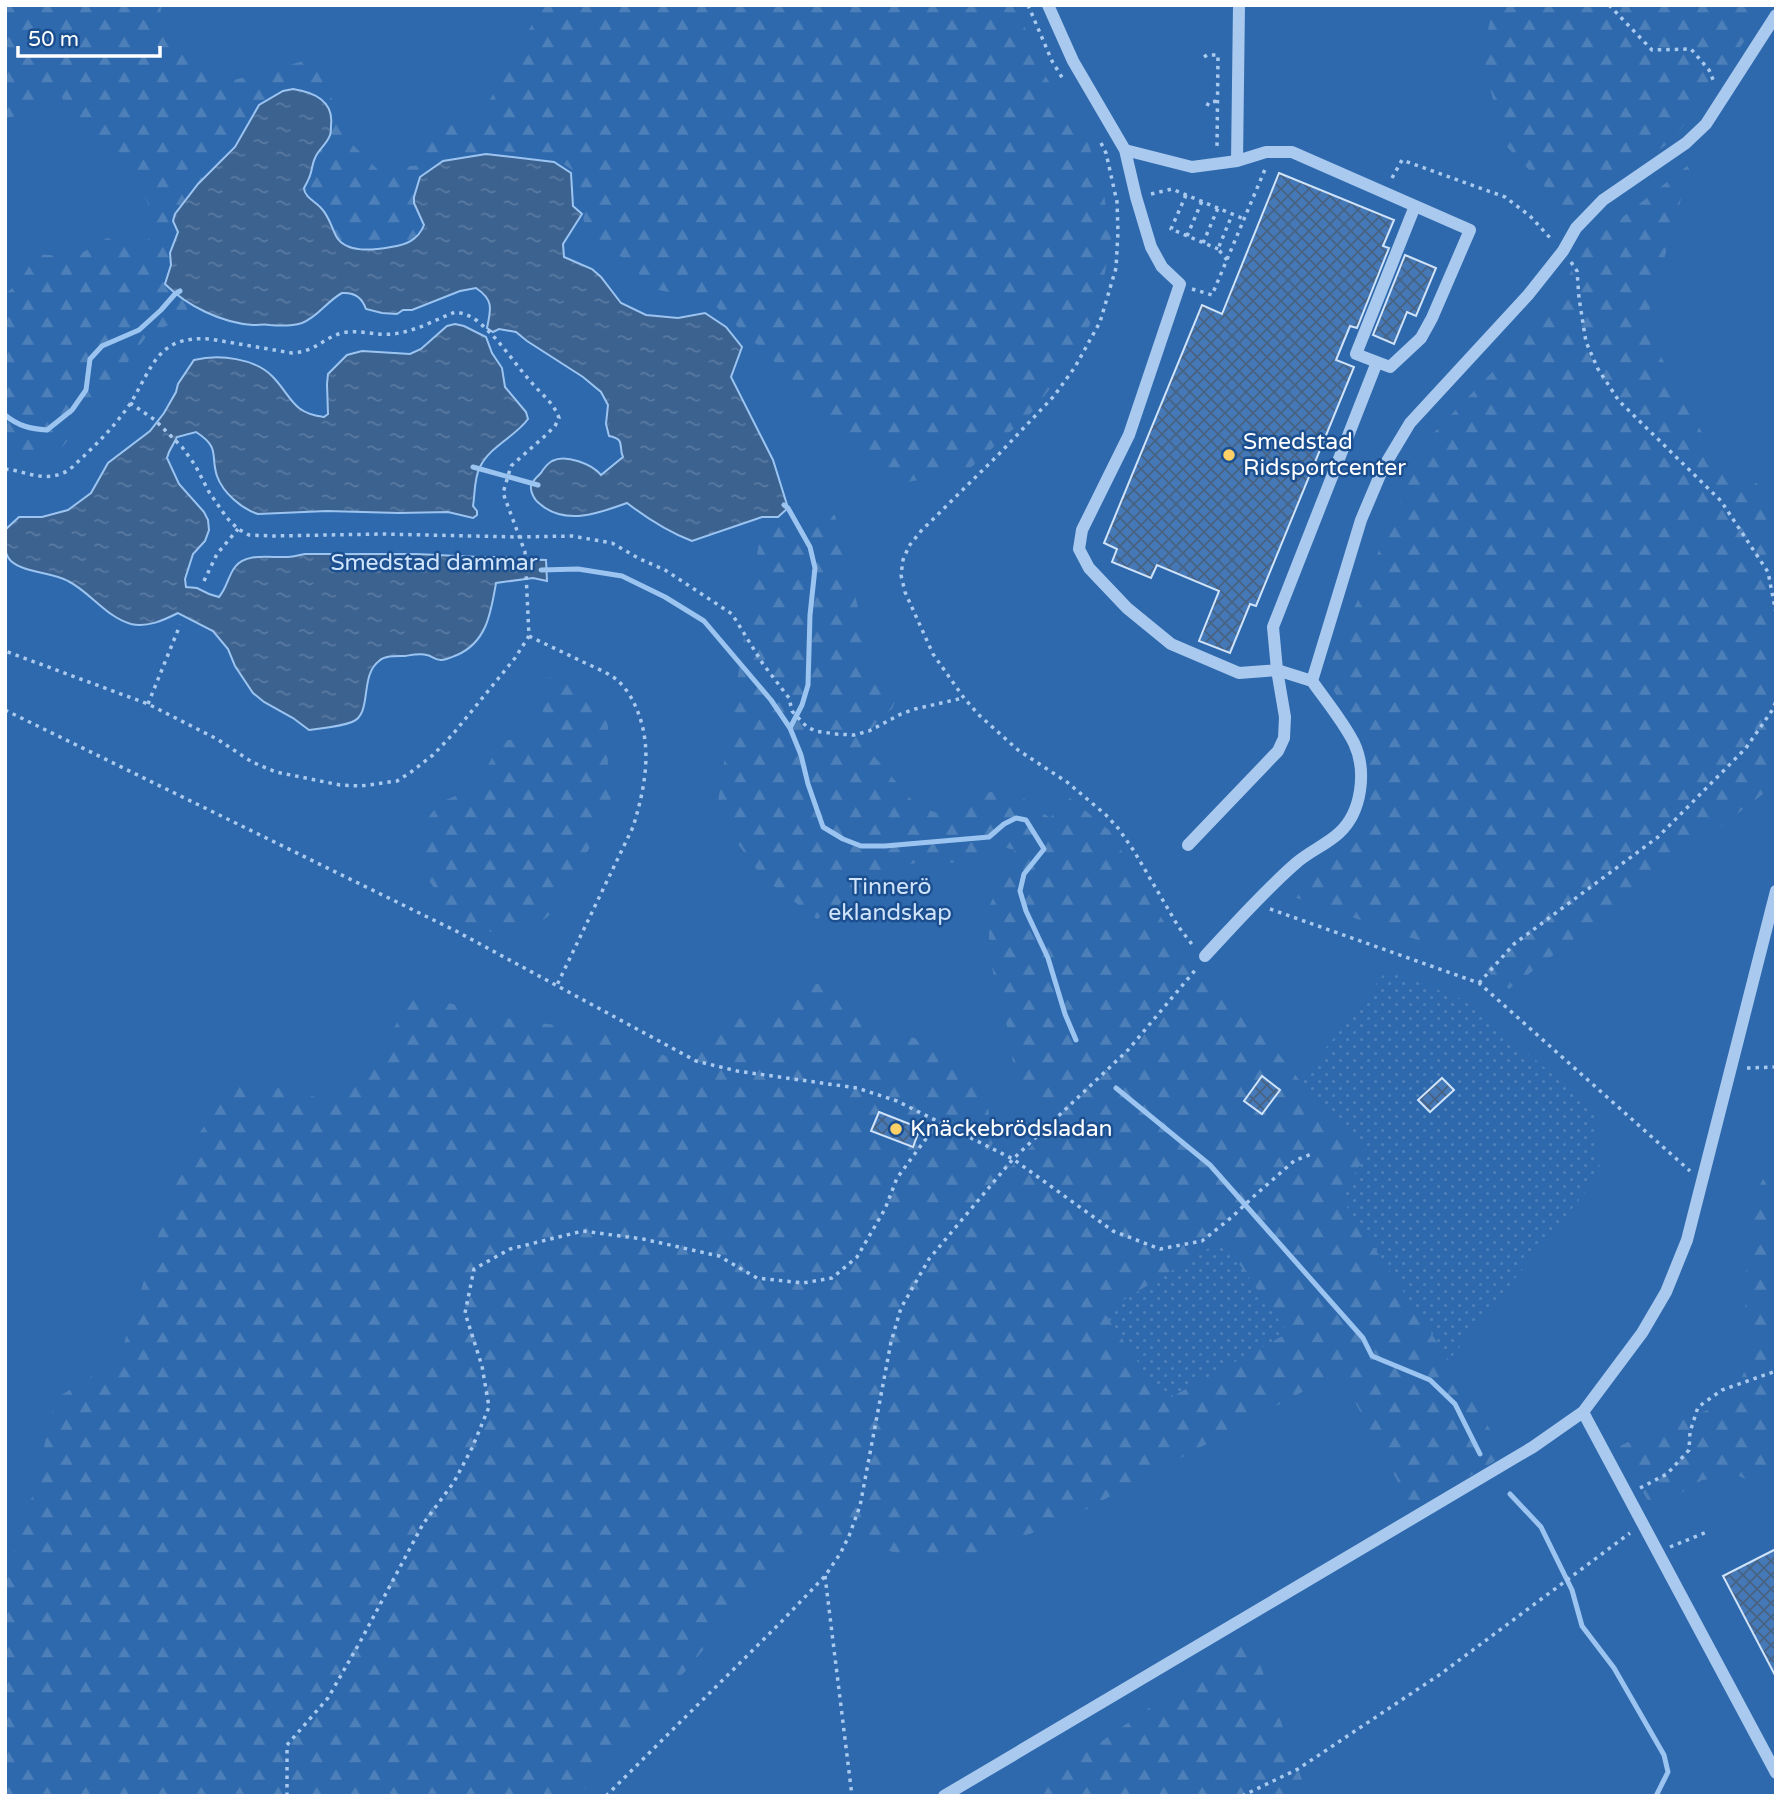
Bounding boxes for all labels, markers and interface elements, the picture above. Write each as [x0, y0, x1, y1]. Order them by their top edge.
scale bar [18, 14, 159, 58]
text: 50 m [28, 27, 79, 52]
place label: Smedstad Ridsportcenter [1243, 428, 1406, 482]
marker: Smedstad Ridsportcenter [1221, 447, 1237, 463]
park label: Smedstad dammar [330, 549, 538, 577]
park label: Tinnerö eklandskap [828, 873, 952, 927]
place label: Knäckebrödsladan [910, 1115, 1113, 1143]
marker: Knäckebrödsladan [888, 1121, 904, 1137]

